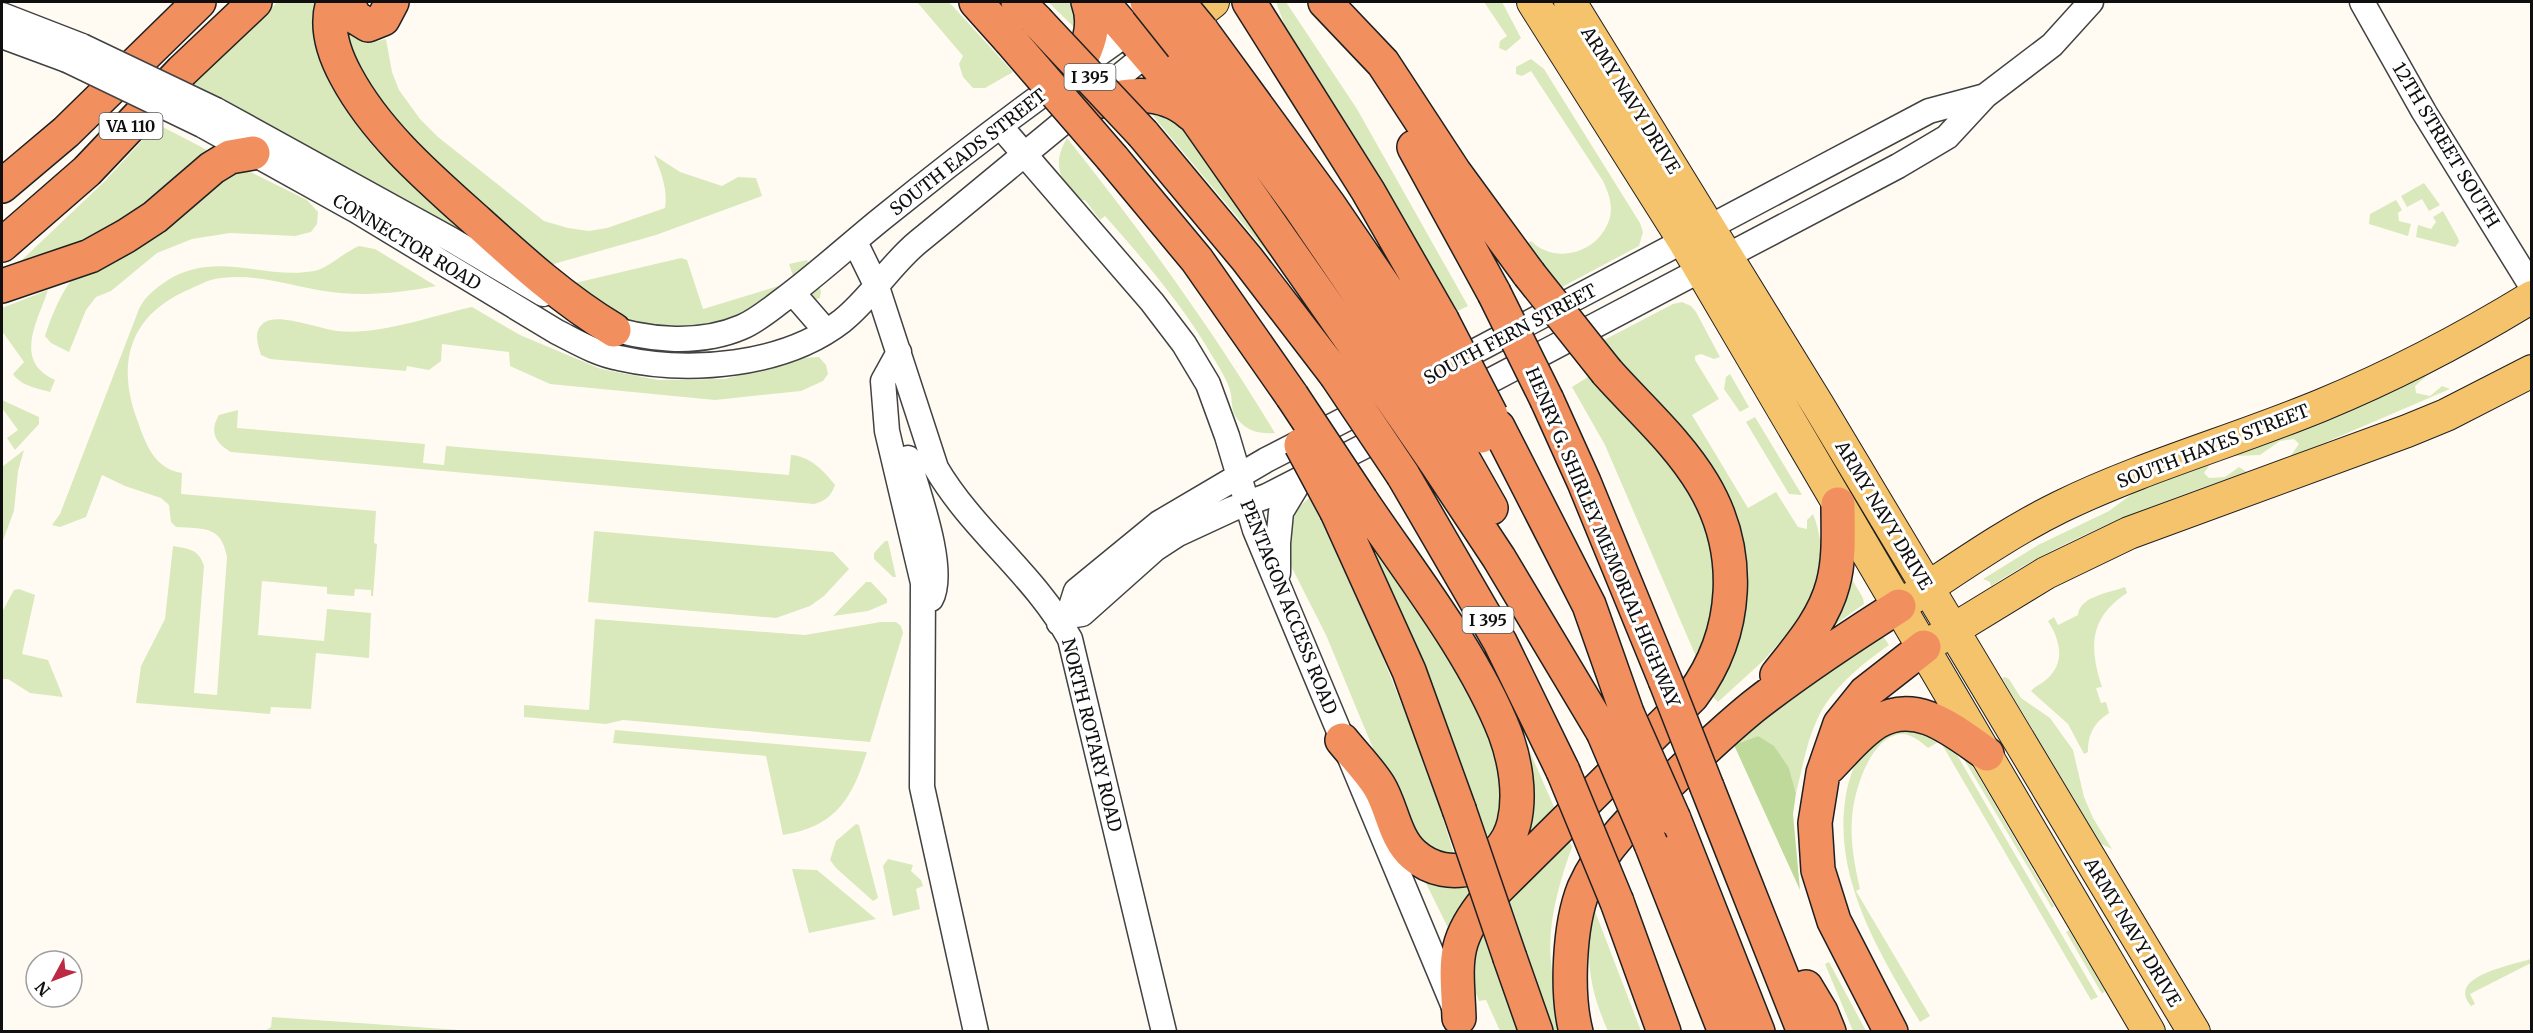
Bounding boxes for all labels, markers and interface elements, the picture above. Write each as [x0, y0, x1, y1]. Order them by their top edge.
street label: ARMY NAVY DRIVE [1576, 21, 1686, 178]
street label: 12TH STREET SOUTH [2387, 58, 2505, 232]
road number: I 395 [1064, 64, 1116, 90]
street label: SOUTH EADS STREET [885, 83, 1051, 220]
road number: VA 110 [100, 113, 162, 139]
street label: CONNECTOR ROAD [329, 189, 485, 295]
street label: SOUTH FERN STREET [1419, 278, 1601, 389]
street label: HENRY G. SHIRLEY MEMORIAL HIGHWAY [1521, 364, 1685, 711]
street label: SOUTH HAYES STREET [2114, 399, 2313, 493]
street label: ARMY NAVY DRIVE [1830, 436, 1938, 594]
street label: PENTAGON ACCESS ROAD [1235, 496, 1343, 718]
road number: I 395 [1462, 607, 1514, 633]
street label: NORTH ROTARY ROAD [1057, 636, 1127, 834]
street label: ARMY NAVY DRIVE [2079, 853, 2187, 1011]
north arrow [24, 949, 84, 1009]
text: N [31, 977, 54, 1000]

